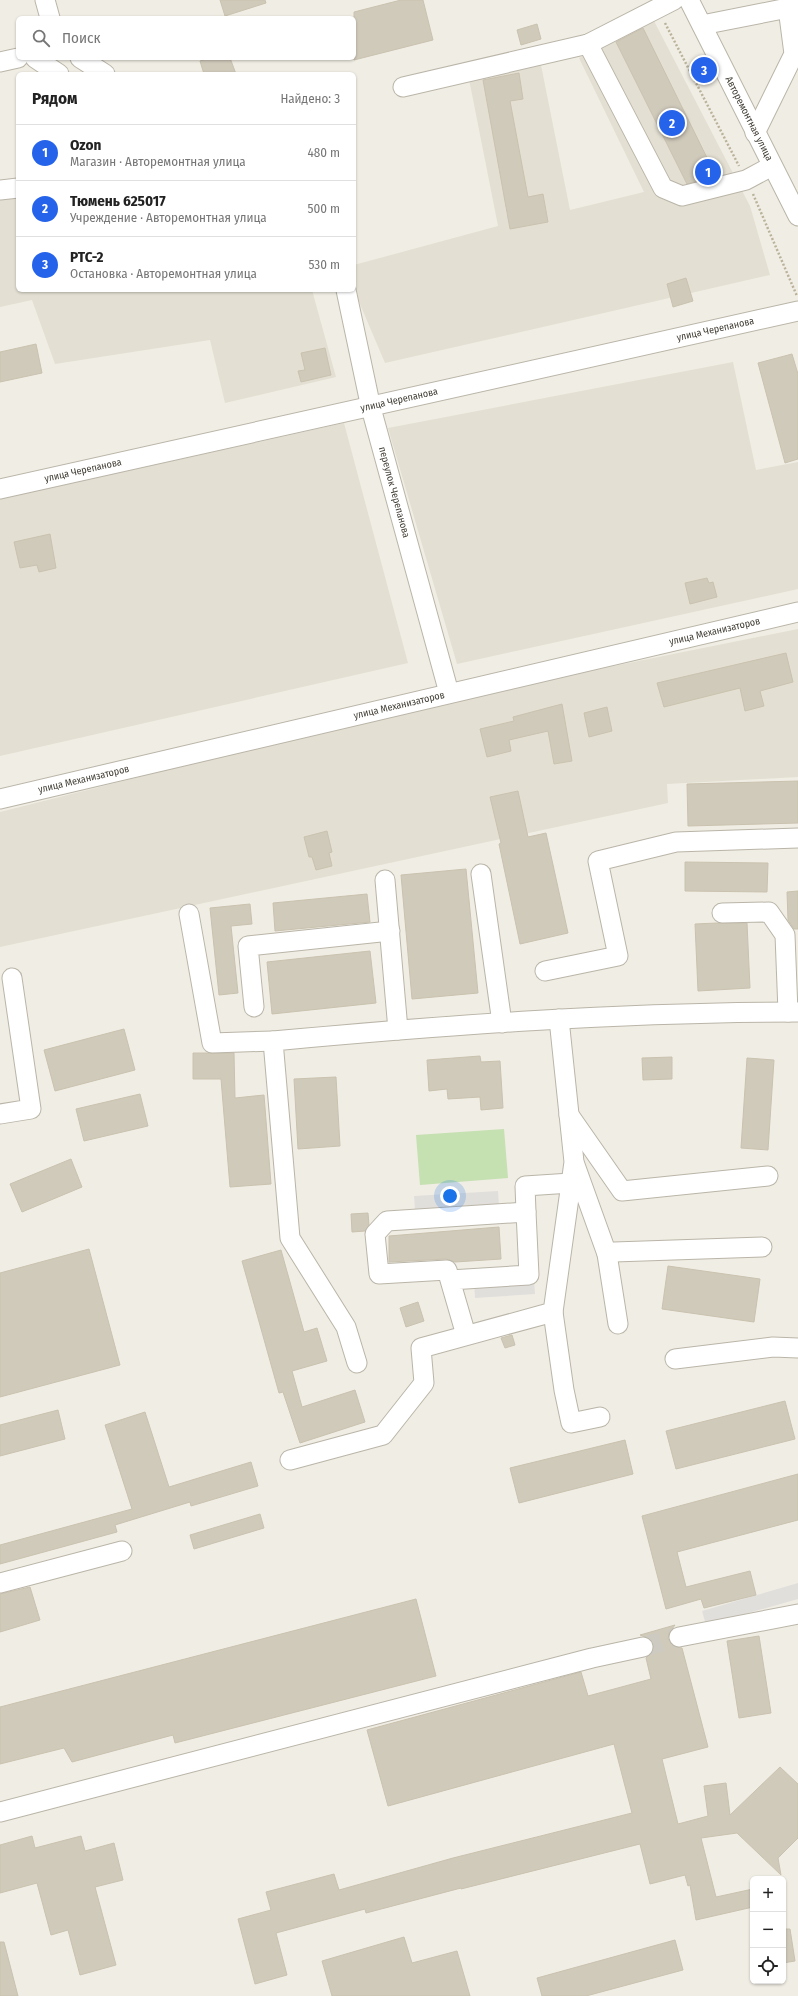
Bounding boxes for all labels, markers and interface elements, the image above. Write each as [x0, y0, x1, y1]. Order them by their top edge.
search box [16, 16, 356, 60]
icon: search [30, 27, 52, 49]
text: Поиск [62, 29, 100, 47]
pin: 3 [691, 55, 717, 85]
street label: Авторемонтная улица [723, 75, 775, 163]
text: Рядом [32, 88, 77, 109]
text: Найдено: 3 [280, 91, 340, 106]
pin: 2 [659, 108, 685, 138]
text: Ozon [70, 136, 101, 154]
text: 1 [42, 145, 48, 160]
text: 480 m [307, 145, 340, 160]
text: Магазин · Авторемонтная улица [70, 154, 246, 169]
pin: 1 [695, 157, 721, 187]
text: Тюмень 625017 [70, 192, 166, 210]
text: 2 [42, 201, 48, 216]
text: 500 m [307, 201, 340, 216]
text: Учреждение · Авторемонтная улица [70, 210, 267, 225]
text: РТС-2 [70, 248, 104, 266]
text: 3 [42, 257, 48, 272]
text: 530 m [308, 257, 340, 272]
text: Остановка · Авторемонтная улица [70, 266, 257, 281]
street label: улица Черепанова [676, 315, 755, 344]
street label: улица Черепанова [359, 386, 439, 414]
street label: переулок Черепанова [376, 446, 412, 539]
street label: улица Черепанова [43, 456, 123, 485]
street label: улица Механизаторов [668, 615, 761, 648]
street label: улица Механизаторов [353, 689, 446, 722]
street label: улица Механизаторов [37, 763, 130, 796]
your location [440, 1186, 460, 1206]
map controls [750, 1876, 786, 1984]
button: + [750, 1876, 786, 1912]
button: − [750, 1912, 786, 1948]
button: locate [750, 1948, 786, 1984]

